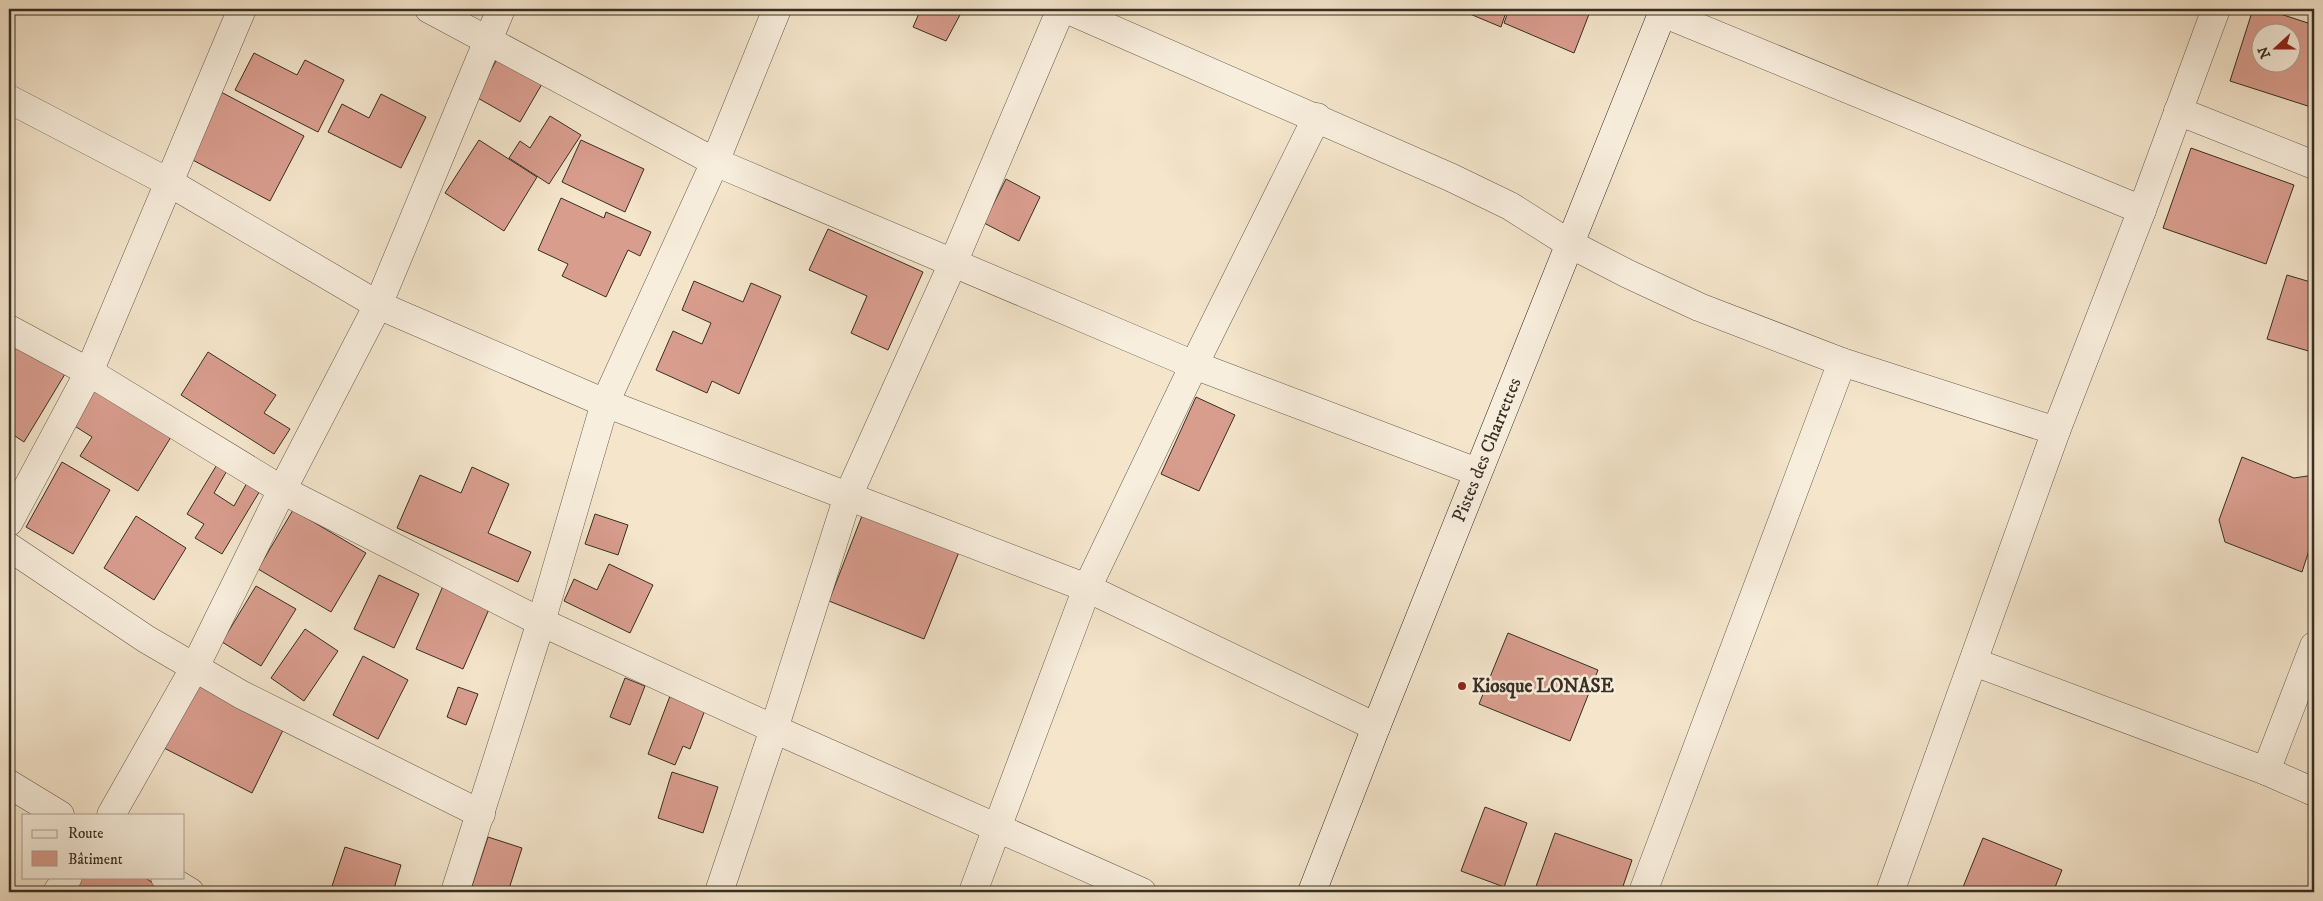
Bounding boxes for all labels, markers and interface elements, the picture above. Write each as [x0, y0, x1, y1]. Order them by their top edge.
north arrow [2250, 22, 2300, 72]
text: N [2254, 43, 2275, 61]
street label: Pistes des Charrettes [1448, 375, 1526, 525]
place label: Kiosque LONASE [1472, 675, 1615, 699]
marker: Kiosque LONASE [1456, 680, 1468, 692]
legend [22, 814, 185, 878]
text: Route [68, 824, 103, 843]
text: Bâtiment [68, 850, 123, 869]

